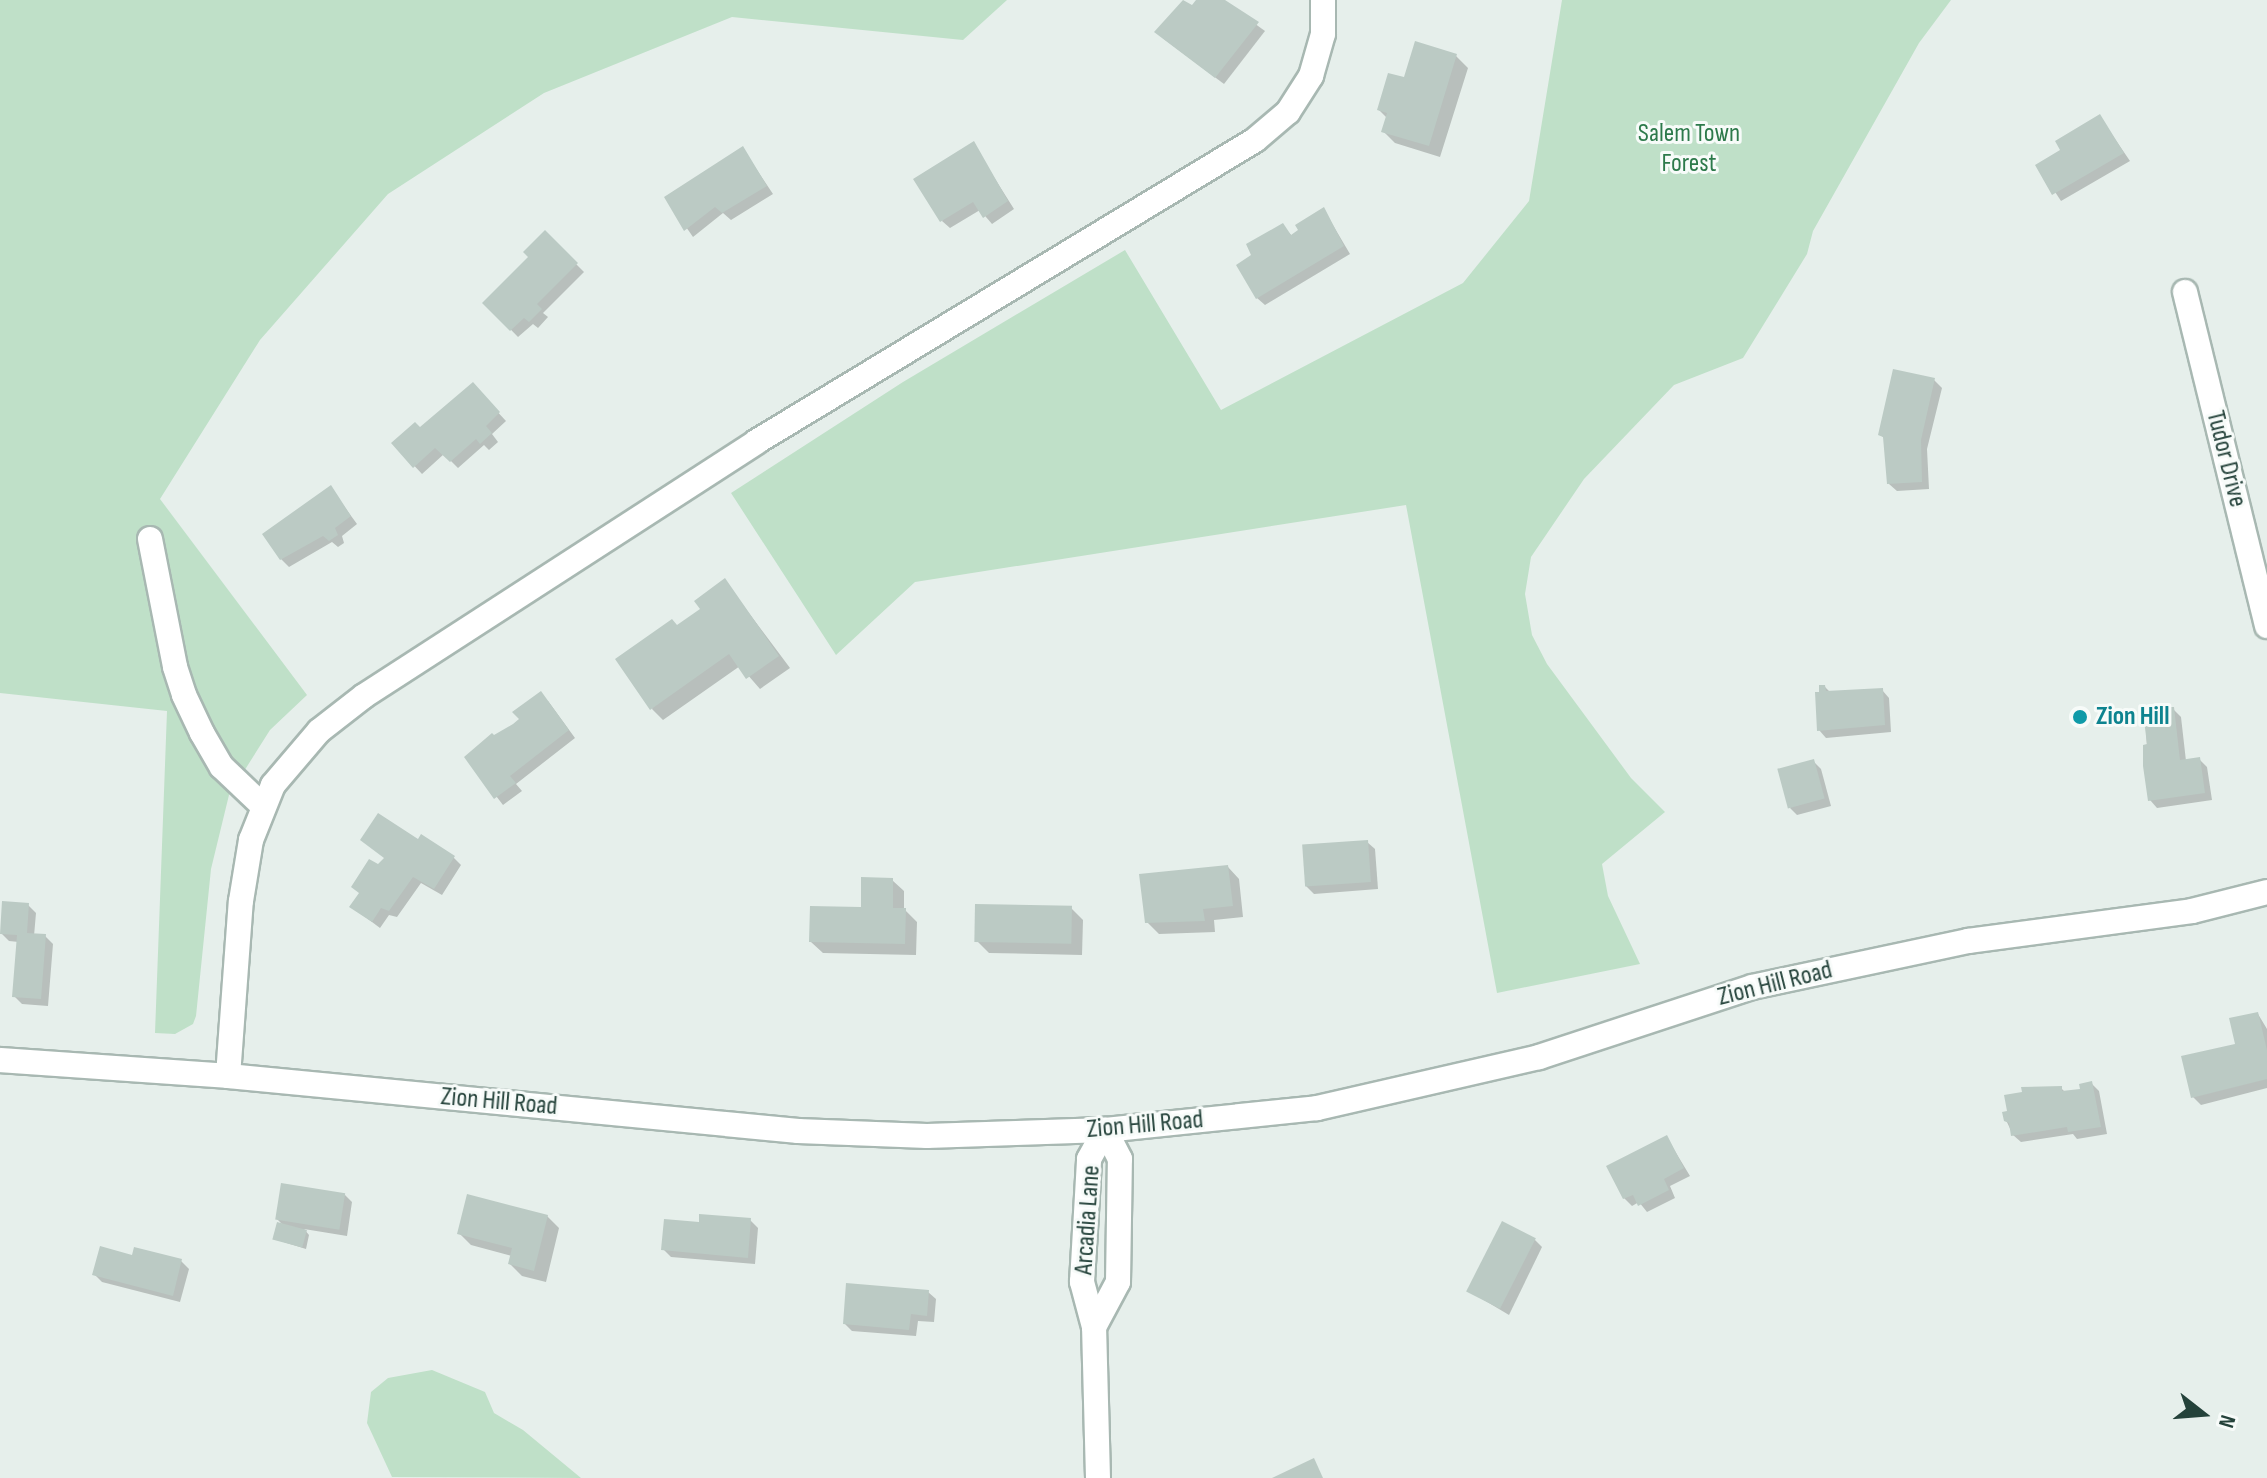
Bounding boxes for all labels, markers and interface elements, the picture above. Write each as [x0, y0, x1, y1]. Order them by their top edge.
park label: Salem Town Forest [1638, 118, 1740, 180]
street label: Tudor Drive [2199, 408, 2253, 510]
place label: Zion Hill [2096, 701, 2169, 733]
marker: Zion Hill [2071, 708, 2089, 726]
street label: Zion Hill Road [1715, 955, 1835, 1013]
street label: Zion Hill Road [439, 1081, 559, 1123]
street label: Zion Hill Road [1085, 1104, 1205, 1146]
street label: Arcadia Lane [1069, 1164, 1107, 1276]
north arrow [2163, 1374, 2243, 1454]
text: N [2212, 1412, 2241, 1431]

